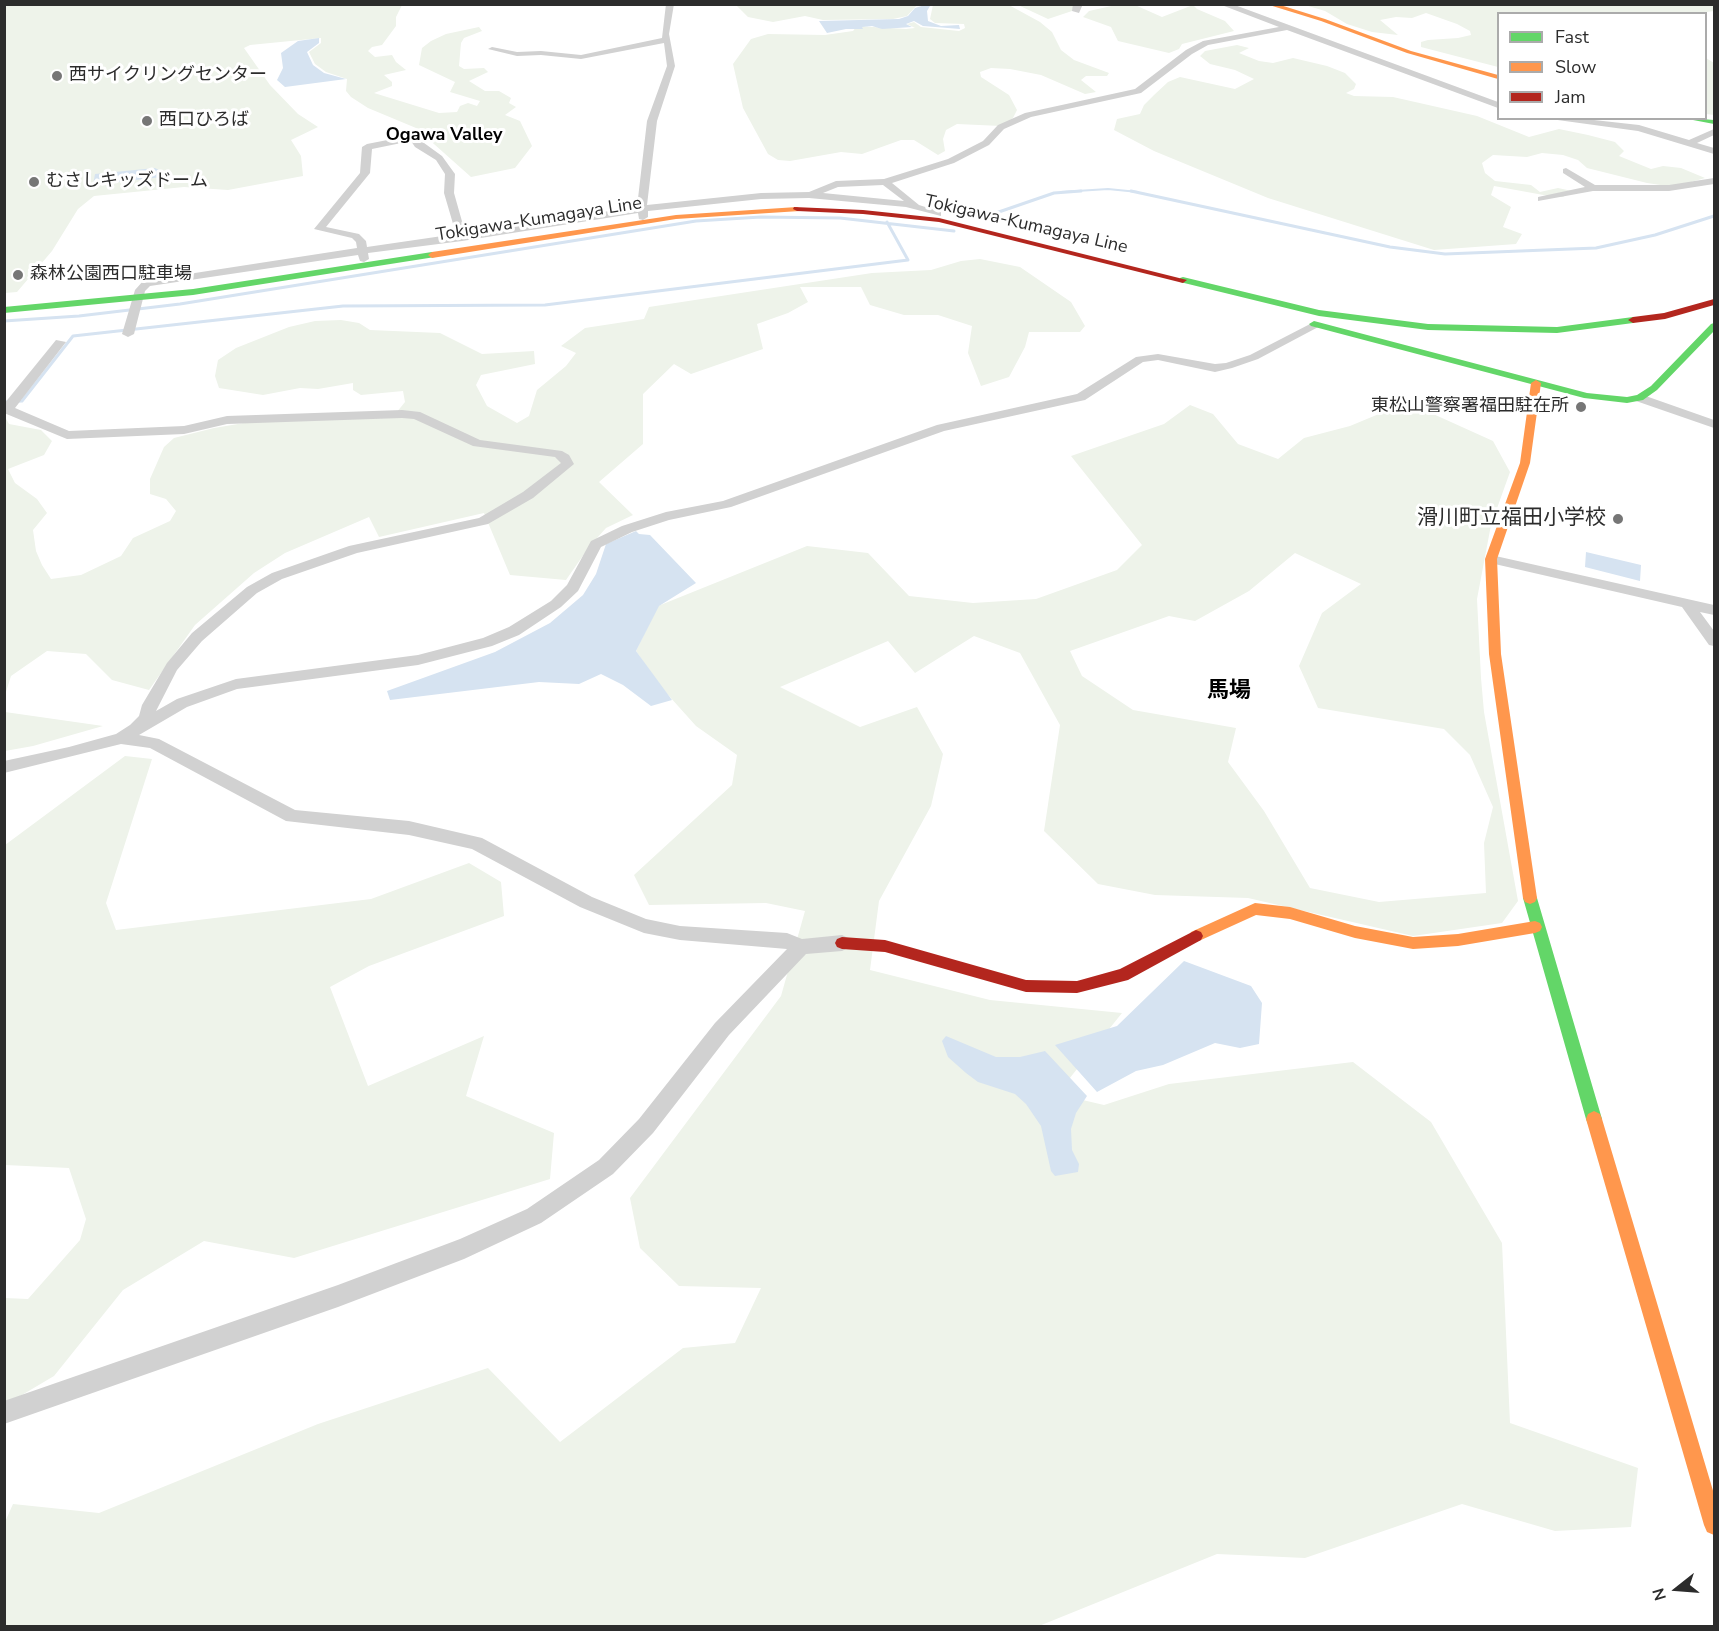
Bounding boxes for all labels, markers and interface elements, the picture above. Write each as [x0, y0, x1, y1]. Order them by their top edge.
legend [1497, 12, 1707, 120]
text: Fast [1555, 25, 1589, 49]
text: Slow [1555, 55, 1596, 79]
place label: 西サイクリングセンター [69, 65, 267, 87]
marker: 西サイクリングセンター [50, 69, 64, 83]
text: Jam [1555, 85, 1586, 109]
place label: 西口ひろば [159, 110, 249, 132]
marker: 西口ひろば [140, 114, 154, 128]
district label: Ogawa Valley [386, 125, 502, 147]
place label: むさしキッズドーム [46, 171, 208, 193]
marker: むさしキッズドーム [27, 175, 41, 189]
street label: Tokigawa-Kumagaya Line [922, 191, 1130, 259]
street label: Tokigawa-Kumagaya Line [435, 193, 643, 247]
place label: 森林公園西口駐車場 [30, 264, 192, 286]
marker: 森林公園西口駐車場 [11, 268, 25, 282]
place label: 東松山警察署福田駐在所 [1371, 396, 1569, 418]
marker: 東松山警察署福田駐在所 [1574, 400, 1588, 414]
place label: 滑川町立福田小学校 [1417, 506, 1606, 532]
marker: 滑川町立福田小学校 [1611, 512, 1625, 526]
district label: 馬場 [1207, 679, 1251, 705]
north arrow [1647, 1559, 1707, 1619]
text: N [1648, 1585, 1672, 1603]

